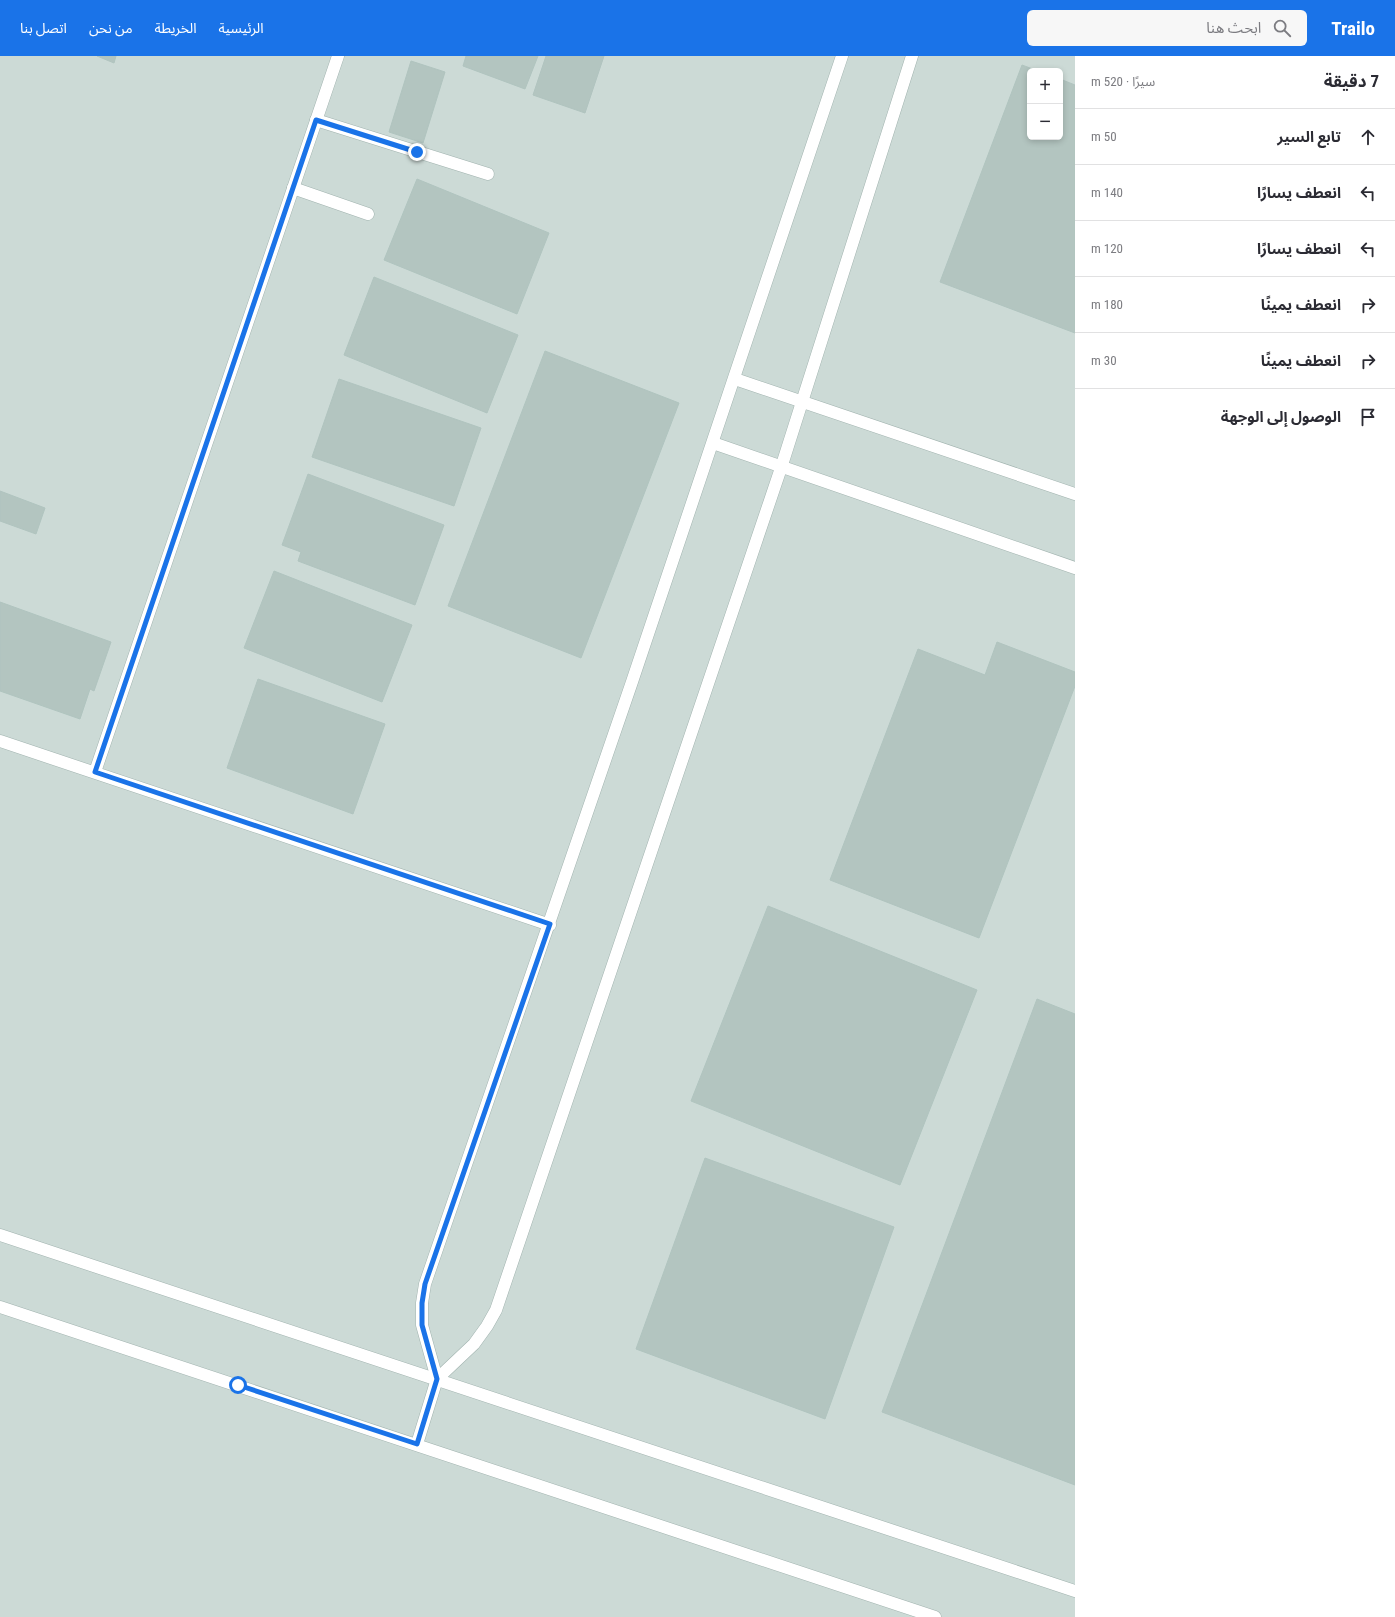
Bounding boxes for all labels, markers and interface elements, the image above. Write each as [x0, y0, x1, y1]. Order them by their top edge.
search box [1027, 10, 1307, 46]
icon: search [1271, 17, 1293, 39]
text: Trailo [1331, 17, 1375, 40]
text: ابحث هنا [1206, 19, 1261, 37]
text: اتصل بنا [20, 20, 67, 36]
text: من نحن [89, 20, 133, 36]
text: الخريطة [155, 20, 197, 36]
text: الرئيسية [219, 20, 264, 36]
map controls [1027, 68, 1063, 140]
button: + [1027, 68, 1063, 104]
text: 7 دقيقة [1324, 71, 1379, 91]
text: سيرًا · 520 m [1091, 74, 1155, 89]
button: − [1027, 104, 1063, 140]
icon: ahead [1357, 126, 1379, 148]
text: تابع السير [1277, 128, 1341, 146]
text: 50 m [1091, 129, 1117, 144]
route end [408, 143, 426, 161]
icon: left [1357, 182, 1379, 204]
text: انعطف يسارًا [1257, 184, 1341, 202]
text: 140 m [1091, 185, 1123, 200]
icon: left [1357, 238, 1379, 260]
text: انعطف يسارًا [1257, 240, 1341, 258]
text: 120 m [1091, 241, 1123, 256]
icon: right [1357, 294, 1379, 316]
text: انعطف يمينًا [1261, 296, 1341, 314]
text: 180 m [1091, 297, 1123, 312]
icon: right [1357, 350, 1379, 372]
text: انعطف يمينًا [1261, 352, 1341, 370]
text: 30 m [1091, 353, 1117, 368]
icon: arrive [1357, 406, 1379, 428]
text: الوصول إلى الوجهة [1221, 408, 1341, 426]
route start [229, 1376, 247, 1394]

